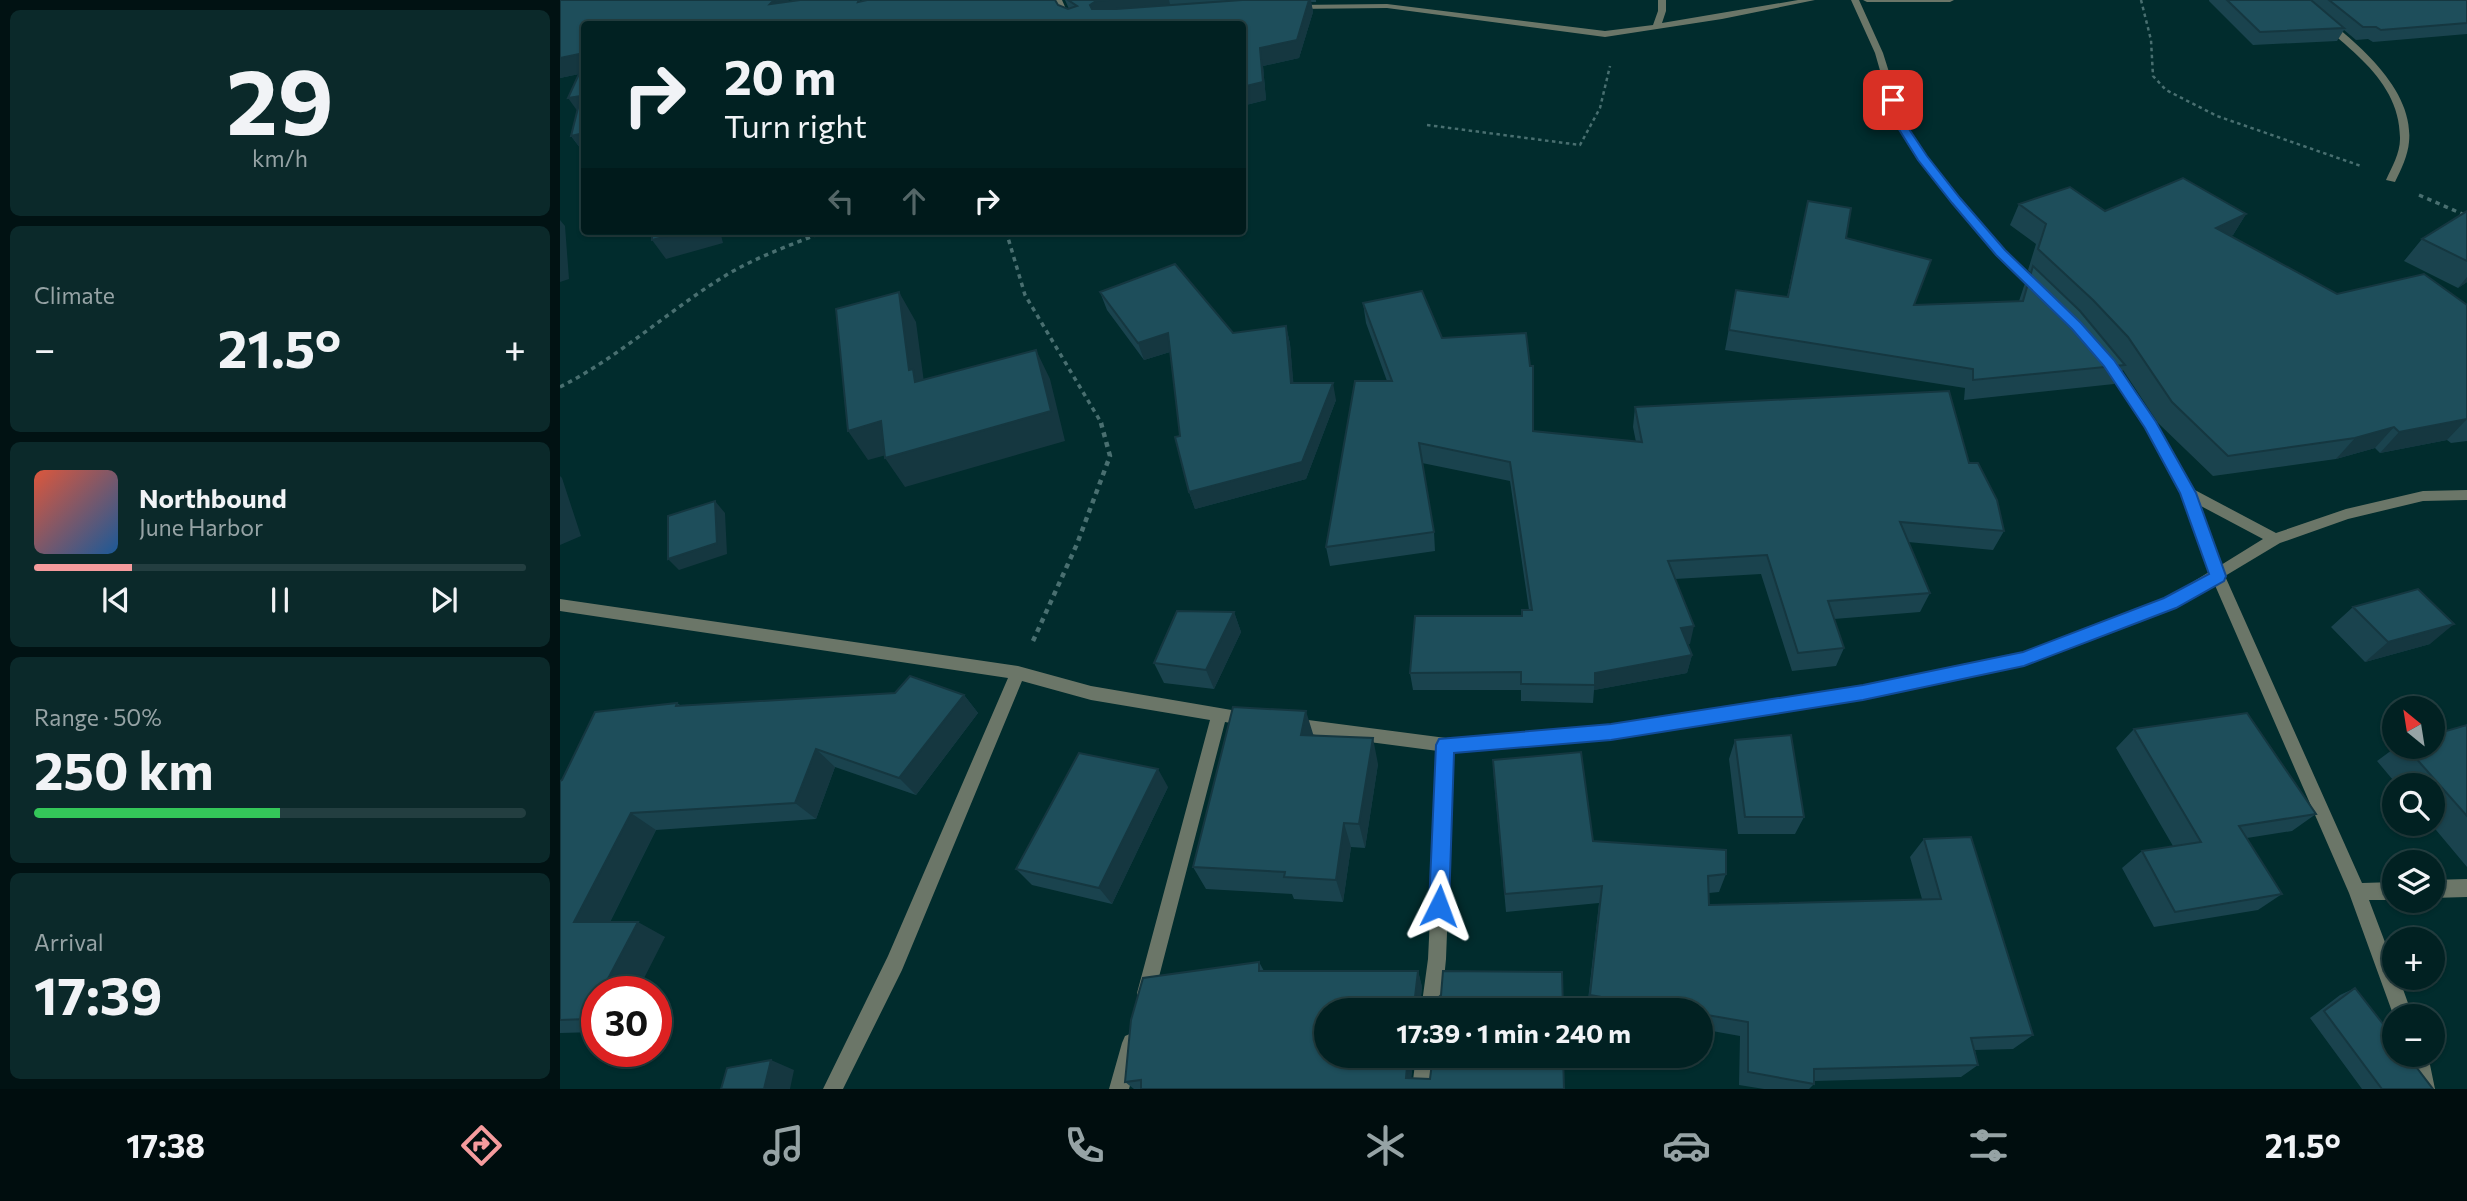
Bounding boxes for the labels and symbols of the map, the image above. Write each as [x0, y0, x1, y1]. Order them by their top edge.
pin [1863, 70, 1923, 130]
north arrow [2382, 696, 2445, 760]
position arrow [1402, 869, 1476, 943]
speed limit sign: 30 [581, 976, 672, 1067]

